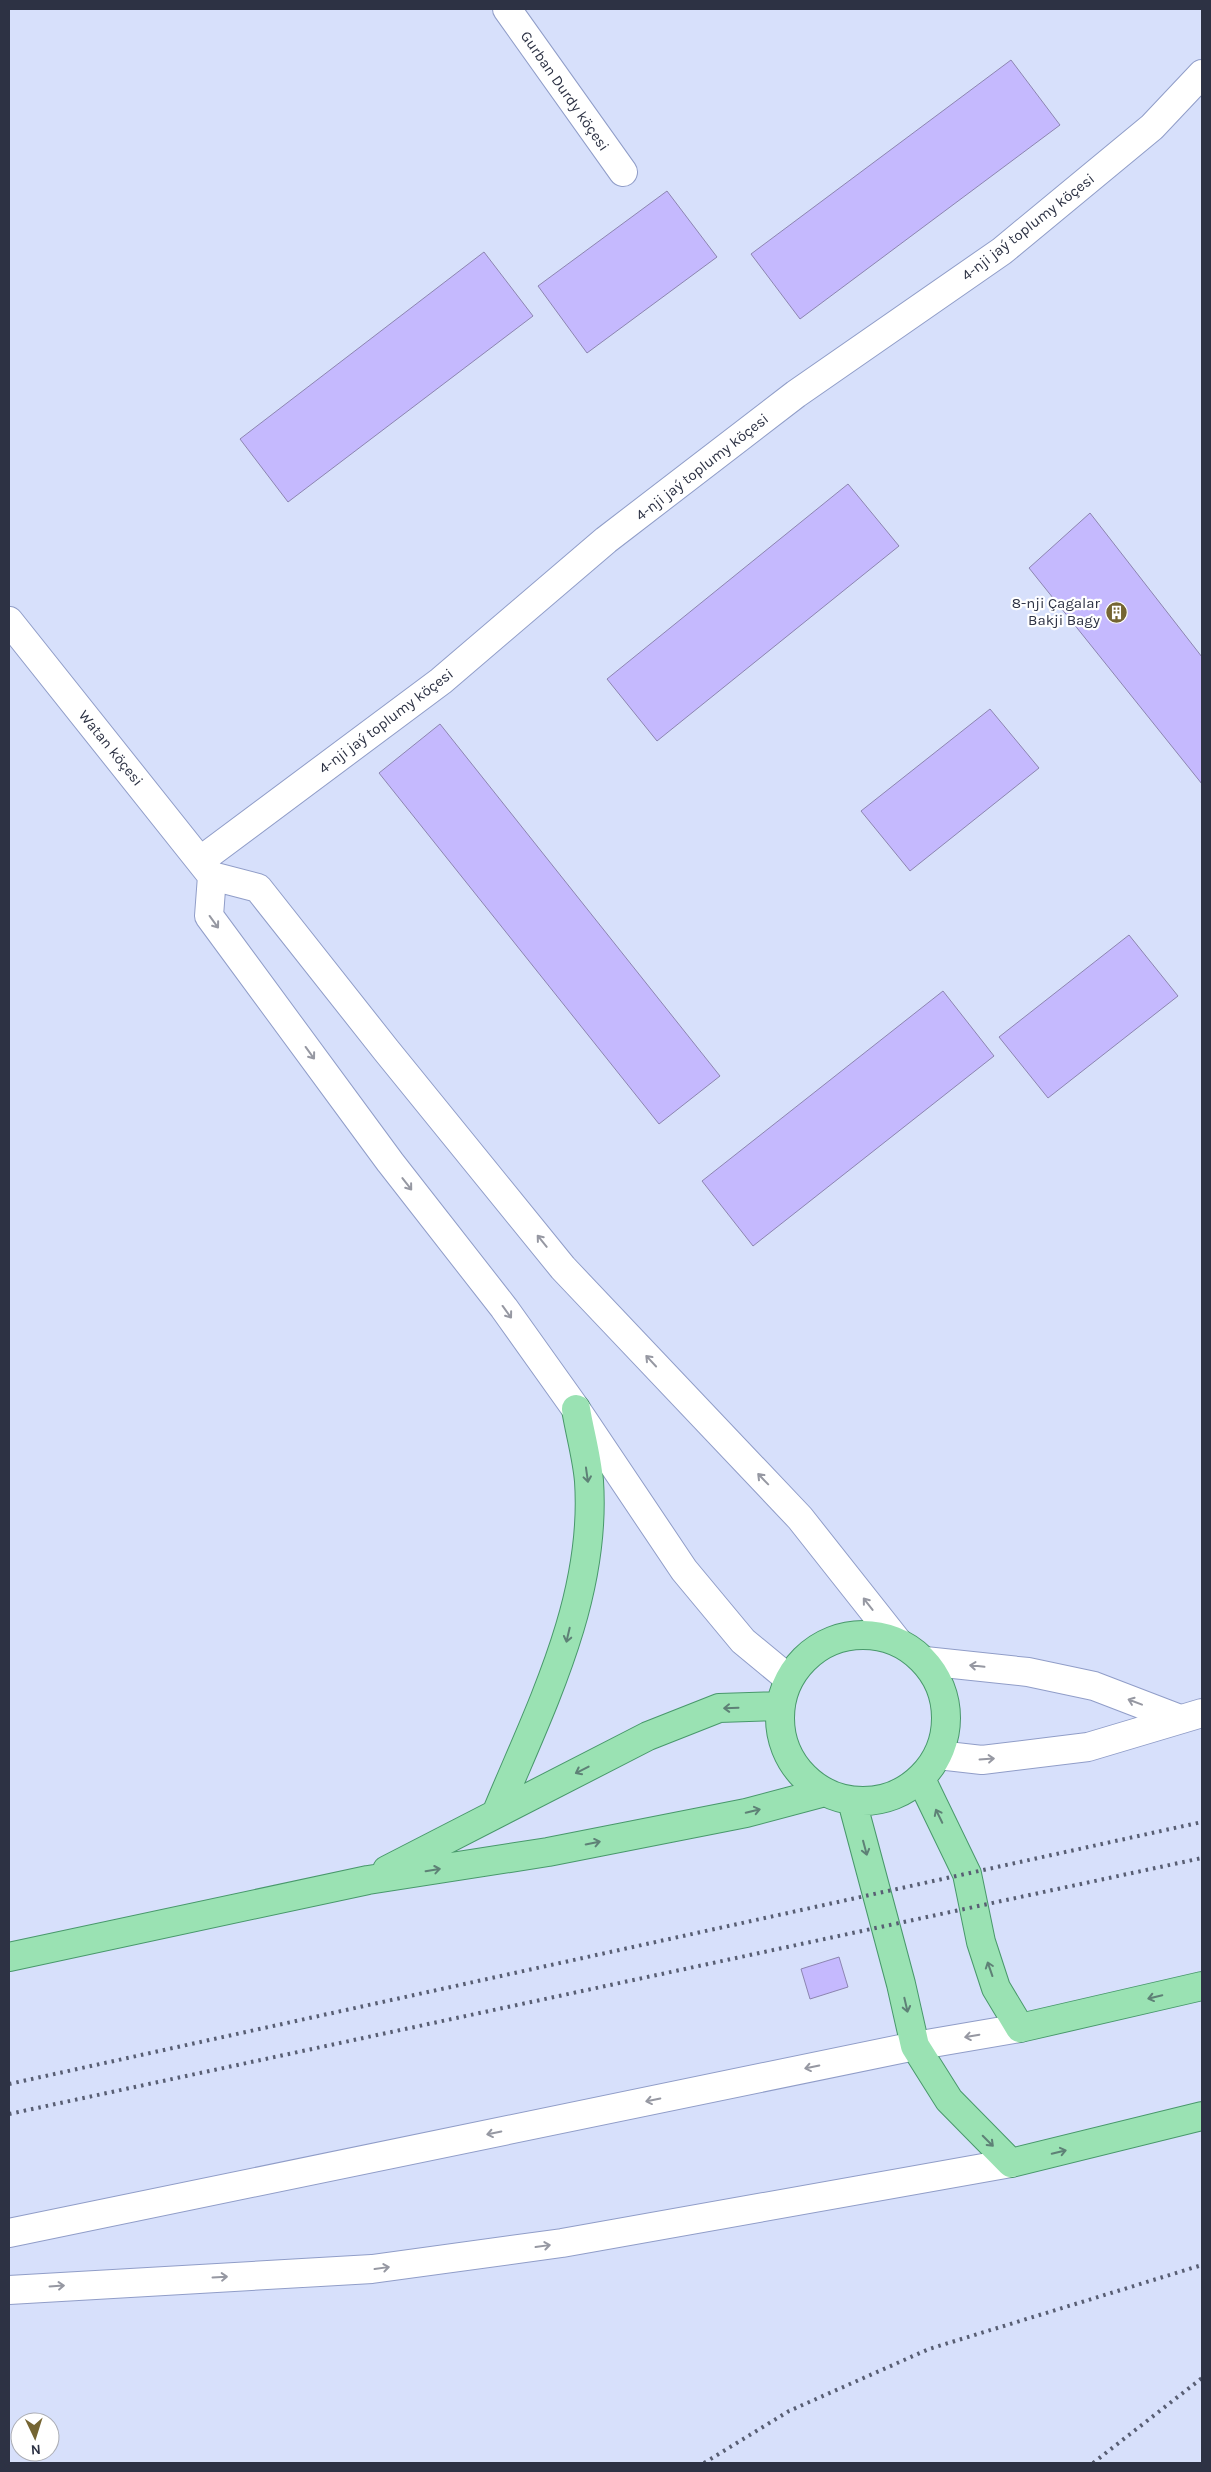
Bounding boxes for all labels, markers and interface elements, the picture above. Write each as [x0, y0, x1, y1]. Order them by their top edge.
street label: Gurban Durdy köçesi [517, 28, 613, 154]
street label: 4-nji jaý toplumy köçesi [958, 169, 1098, 285]
street label: 4-nji jaý toplumy köçesi [632, 409, 772, 525]
place label: 8-nji Çagalar Bakji Bagy [1012, 594, 1101, 629]
building icon: 8-nji Çagalar Bakji Bagy [1104, 600, 1128, 624]
street label: 4-nji jaý toplumy köçesi [315, 665, 457, 777]
street label: Watan köçesi [75, 707, 147, 789]
one-way arrow [209, 915, 219, 929]
one-way arrow [305, 1046, 315, 1060]
one-way arrow [401, 1177, 412, 1190]
one-way arrow [536, 1235, 548, 1248]
one-way arrow [502, 1305, 512, 1319]
one-way arrow [645, 1355, 657, 1368]
one-way arrow [583, 1466, 593, 1482]
one-way arrow [757, 1473, 769, 1486]
one-way arrow [862, 1598, 873, 1611]
one-way arrow [563, 1627, 572, 1643]
one-way arrow [969, 1662, 985, 1671]
one-way arrow [1127, 1697, 1143, 1706]
one-way arrow [724, 1703, 740, 1713]
one-way arrow [978, 1754, 994, 1763]
one-way arrow [575, 1766, 590, 1775]
one-way arrow [744, 1806, 760, 1815]
one-way arrow [934, 1809, 943, 1824]
one-way arrow [585, 1838, 601, 1847]
one-way arrow [861, 1839, 871, 1855]
one-way arrow [425, 1865, 441, 1875]
one-way arrow [985, 1962, 994, 1977]
one-way arrow [1147, 1993, 1163, 2002]
one-way arrow [902, 1997, 911, 2013]
one-way arrow [964, 2032, 980, 2042]
one-way arrow [805, 2063, 821, 2072]
one-way arrow [646, 2096, 662, 2105]
one-way arrow [486, 2129, 502, 2138]
one-way arrow [982, 2135, 995, 2147]
one-way arrow [1050, 2147, 1066, 2156]
one-way arrow [534, 2240, 550, 2250]
one-way arrow [373, 2263, 389, 2273]
one-way arrow [211, 2273, 227, 2282]
one-way arrow [49, 2282, 65, 2291]
north arrow [10, 2412, 60, 2462]
text: N [30, 2441, 41, 2458]

